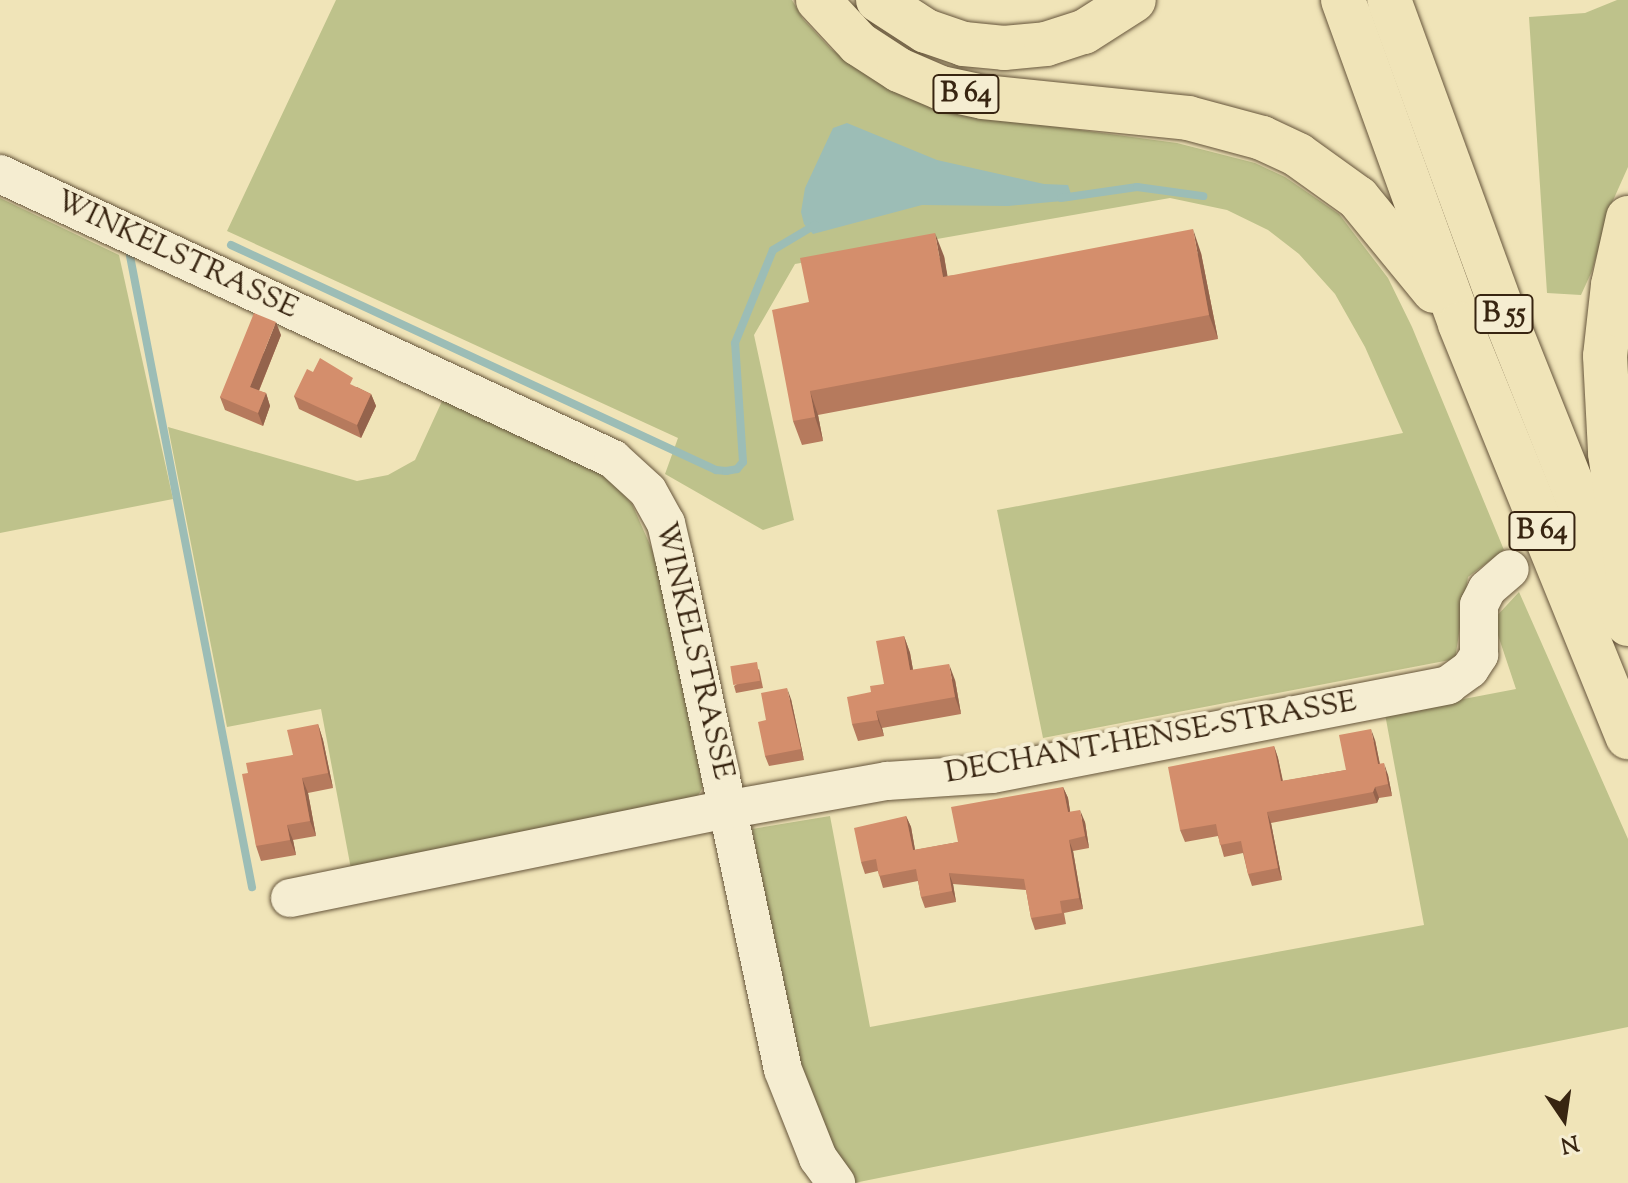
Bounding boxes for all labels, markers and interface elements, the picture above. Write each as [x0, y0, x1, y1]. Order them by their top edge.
road number: B 64 [932, 70, 1000, 118]
street label: WINKELSTRASSE [49, 184, 303, 328]
road number: B 55 [1474, 290, 1534, 338]
road number: B 64 [1508, 507, 1576, 555]
street label: WINKELSTRASSE [646, 519, 740, 783]
street label: DECHANT-HENSE-STRASSE [943, 685, 1359, 793]
north arrow [1524, 1079, 1604, 1159]
text: N [1557, 1125, 1582, 1160]

